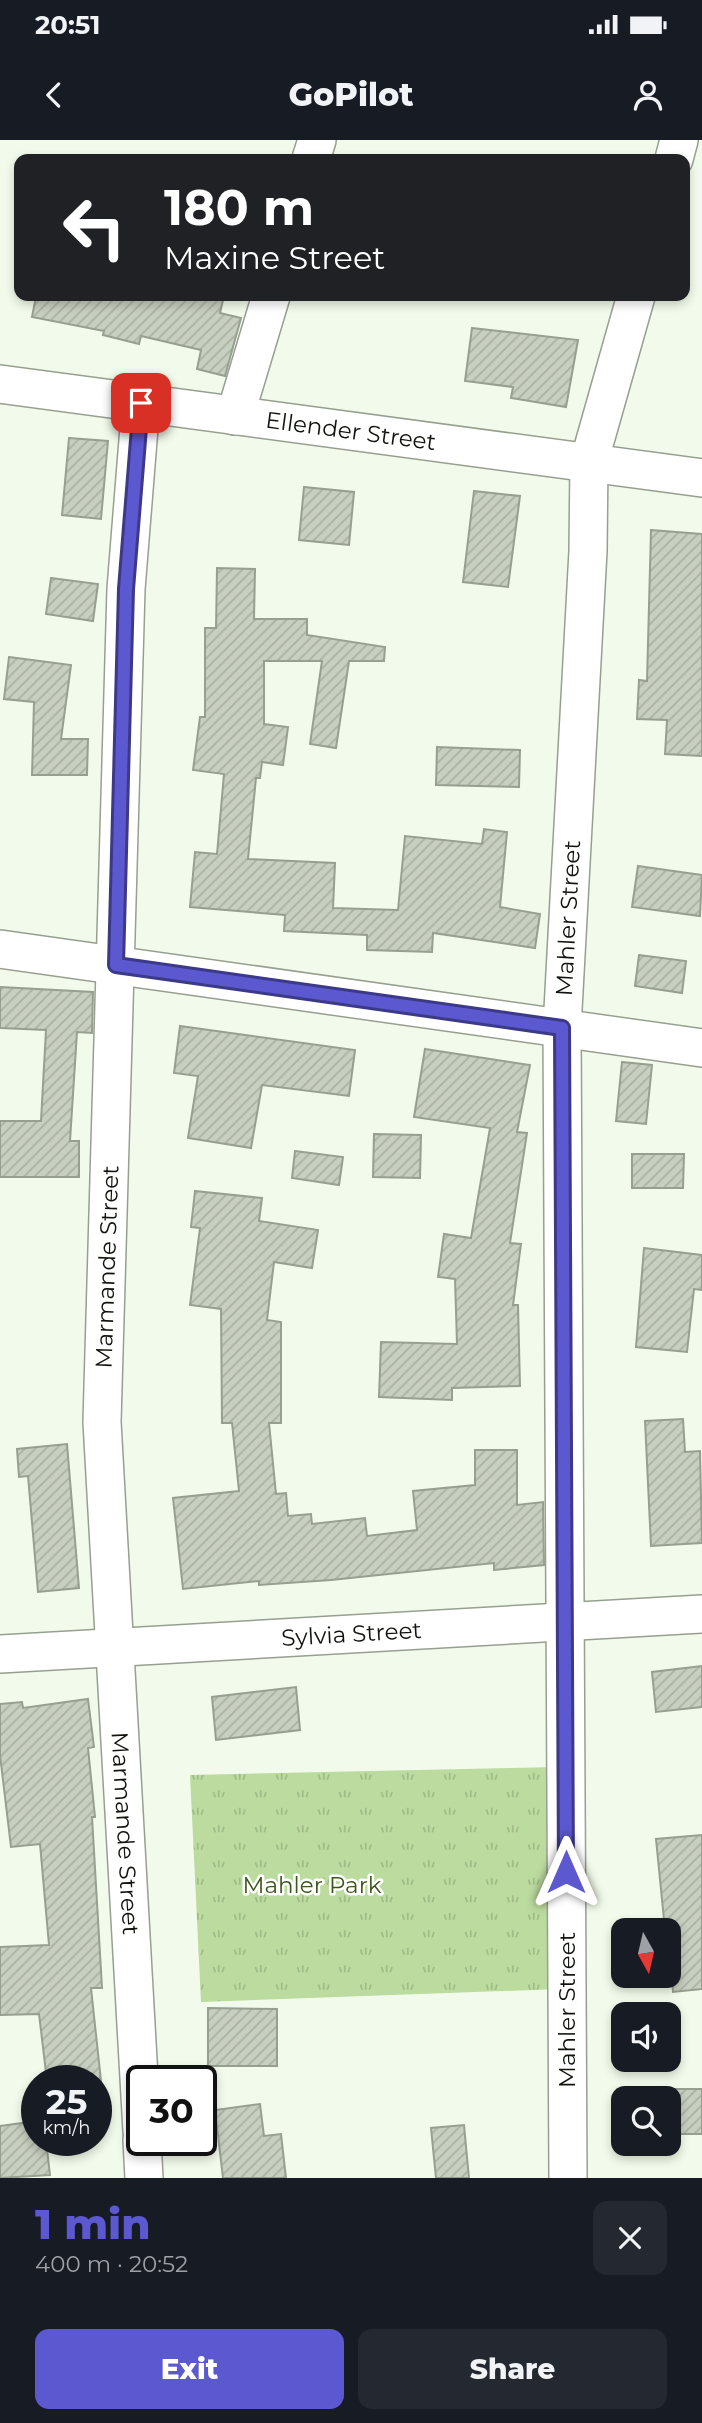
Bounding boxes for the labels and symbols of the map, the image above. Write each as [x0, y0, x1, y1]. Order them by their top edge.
pin [111, 373, 171, 433]
street label: Ellender Street [264, 406, 438, 456]
street label: Mahler Street [550, 840, 586, 997]
street label: Marmande Street [89, 1165, 125, 1369]
street label: Sylvia Street [280, 1616, 422, 1652]
street label: Marmande Street [106, 1731, 145, 1936]
position arrow [529, 1835, 603, 1909]
park label: Mahler Park [243, 1871, 382, 1899]
north arrow [611, 1918, 681, 1988]
street label: Mahler Street [553, 1932, 581, 2088]
speed limit sign: 30 [126, 2065, 217, 2156]

